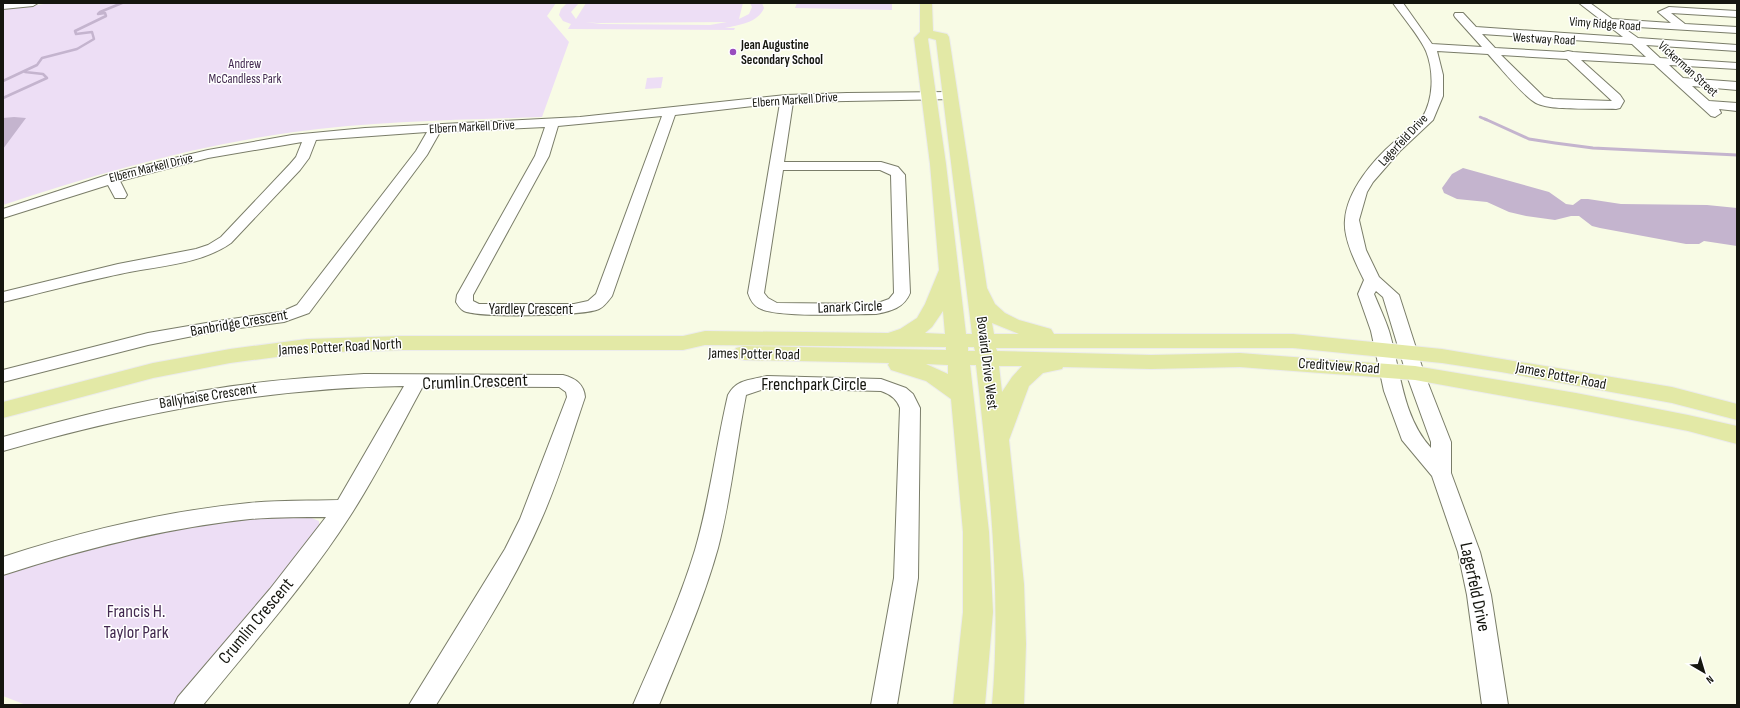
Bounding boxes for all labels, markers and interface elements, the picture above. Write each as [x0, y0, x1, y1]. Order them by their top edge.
street label: Vimy Ridge Road [1569, 14, 1641, 34]
street label: Westway Road [1512, 29, 1576, 49]
place label: Jean Augustine Secondary School [740, 37, 823, 68]
street label: Vickerman Street [1655, 38, 1721, 100]
marker: Jean Augustine Secondary School [728, 47, 738, 57]
park label: Andrew McCandless Park [209, 56, 281, 87]
street label: Elbern Markell Drive [752, 89, 838, 111]
street label: Lagerfeld Drive [1375, 111, 1431, 169]
street label: Elbern Markell Drive [429, 117, 515, 137]
street label: Elbern Markell Drive [107, 150, 195, 186]
street label: Lanark Circle [817, 296, 883, 318]
street label: Yardley Crescent [489, 300, 574, 319]
street label: Banbridge Crescent [189, 305, 290, 341]
street label: Bovaird Drive West [972, 315, 1002, 411]
street label: James Potter Road North [277, 334, 402, 360]
street label: James Potter Road [707, 344, 800, 364]
street label: Creditview Road [1298, 354, 1380, 378]
street label: James Potter Road [1513, 358, 1608, 394]
street label: Crumlin Crescent [422, 370, 529, 394]
street label: Frenchpark Circle [761, 374, 867, 395]
street label: Ballyhaise Crescent [158, 379, 259, 413]
street label: Lagerfeld Drive [1455, 541, 1495, 633]
street label: Crumlin Crescent [214, 573, 298, 668]
park label: Francis H. Taylor Park [103, 601, 169, 643]
north arrow [1684, 652, 1724, 692]
text: N [1703, 673, 1716, 686]

